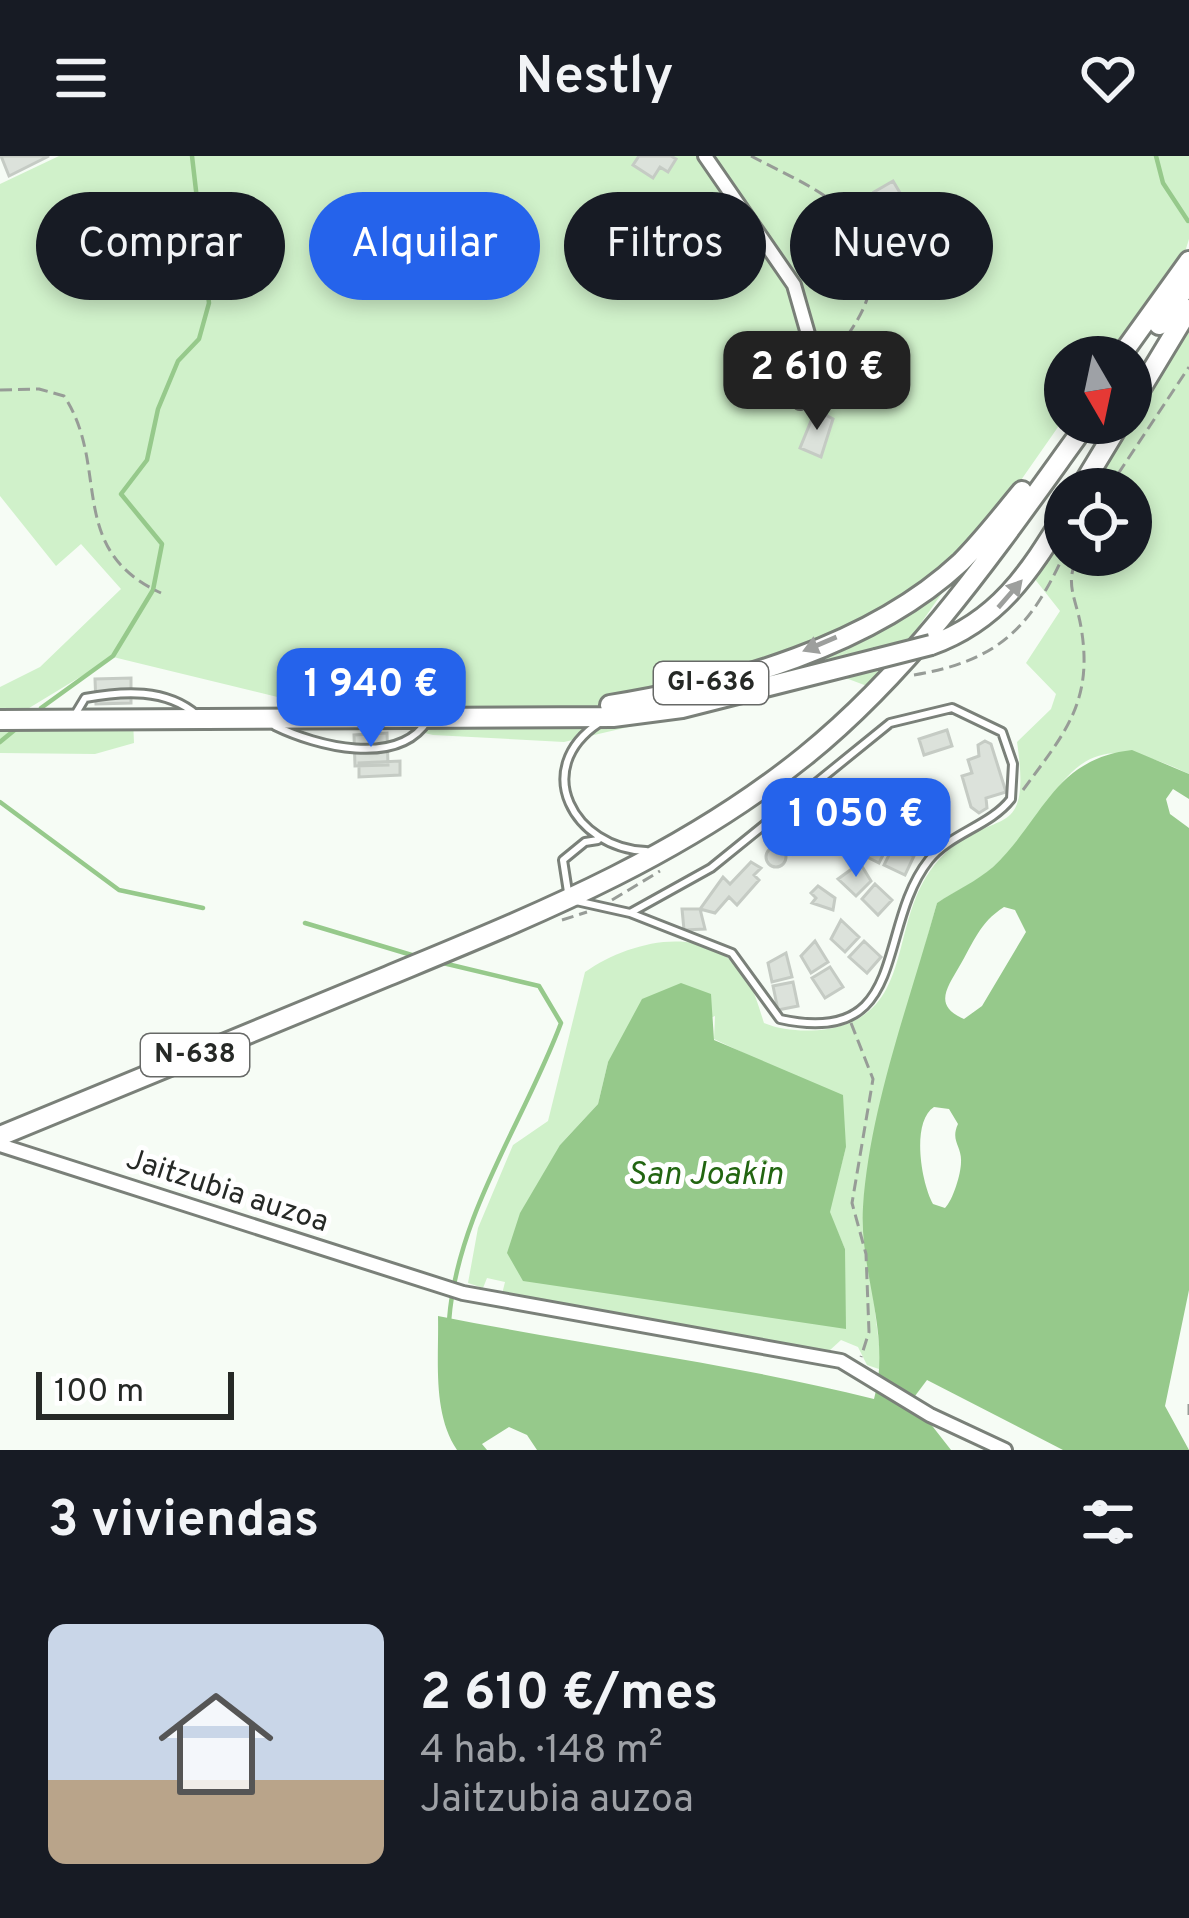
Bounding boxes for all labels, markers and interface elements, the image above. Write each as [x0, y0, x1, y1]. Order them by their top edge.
text: Nestly [515, 44, 674, 113]
icon: menu [48, 45, 114, 111]
icon: heart [1075, 45, 1141, 111]
chip: Comprar [36, 192, 285, 300]
chip: Alquilar [309, 192, 540, 300]
chip: Filtros [564, 192, 766, 300]
chip: Nuevo [790, 192, 993, 300]
pin: 2 610 € [706, 331, 928, 433]
north arrow [1044, 336, 1152, 444]
map controls [1044, 336, 1152, 576]
text: 2 610 € [750, 345, 884, 394]
button: locate [1044, 468, 1152, 576]
one-way arrow [997, 579, 1023, 609]
one-way arrow [803, 635, 838, 655]
pin: 1 940 € [260, 648, 482, 750]
text: 1 940 € [304, 662, 438, 711]
road number: GI-636 [654, 662, 768, 704]
pin: 1 050 € [745, 778, 967, 880]
text: 1 050 € [789, 792, 923, 841]
road number: N-638 [141, 1034, 249, 1076]
street label: Jaitzubia auzoa [121, 1142, 333, 1242]
water label: San Joakin [627, 1155, 783, 1197]
scale bar [36, 1366, 234, 1419]
text: 100 m [54, 1372, 144, 1414]
icon: filters [1075, 1489, 1141, 1555]
text: 3 viviendas [48, 1490, 319, 1555]
text: 2 610 €/mes [420, 1663, 718, 1728]
icon: home [144, 1672, 288, 1816]
text: 4 hab. · 148 m² [420, 1728, 663, 1777]
text: Jaitzubia auzoa [420, 1777, 694, 1826]

